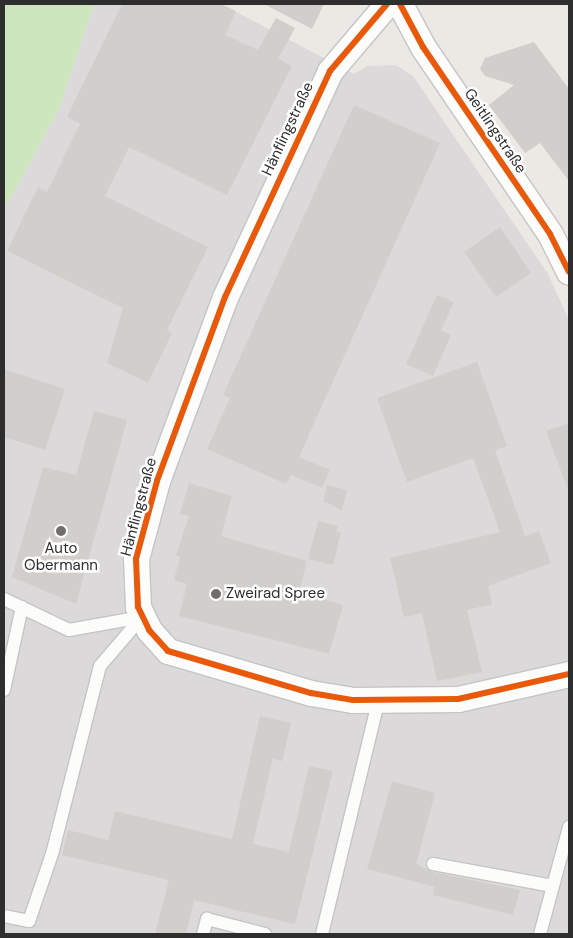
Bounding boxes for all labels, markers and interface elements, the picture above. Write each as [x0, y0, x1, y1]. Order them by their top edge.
street label: Hänflingstraße [258, 79, 318, 179]
street label: Geitlingstraße [460, 85, 530, 177]
street label: Hänflingstraße [117, 456, 161, 558]
marker: Auto Obermann [55, 525, 67, 537]
place label: Auto Obermann [24, 539, 98, 574]
place label: Zweirad Spree [226, 585, 325, 603]
marker: Zweirad Spree [210, 588, 222, 600]

